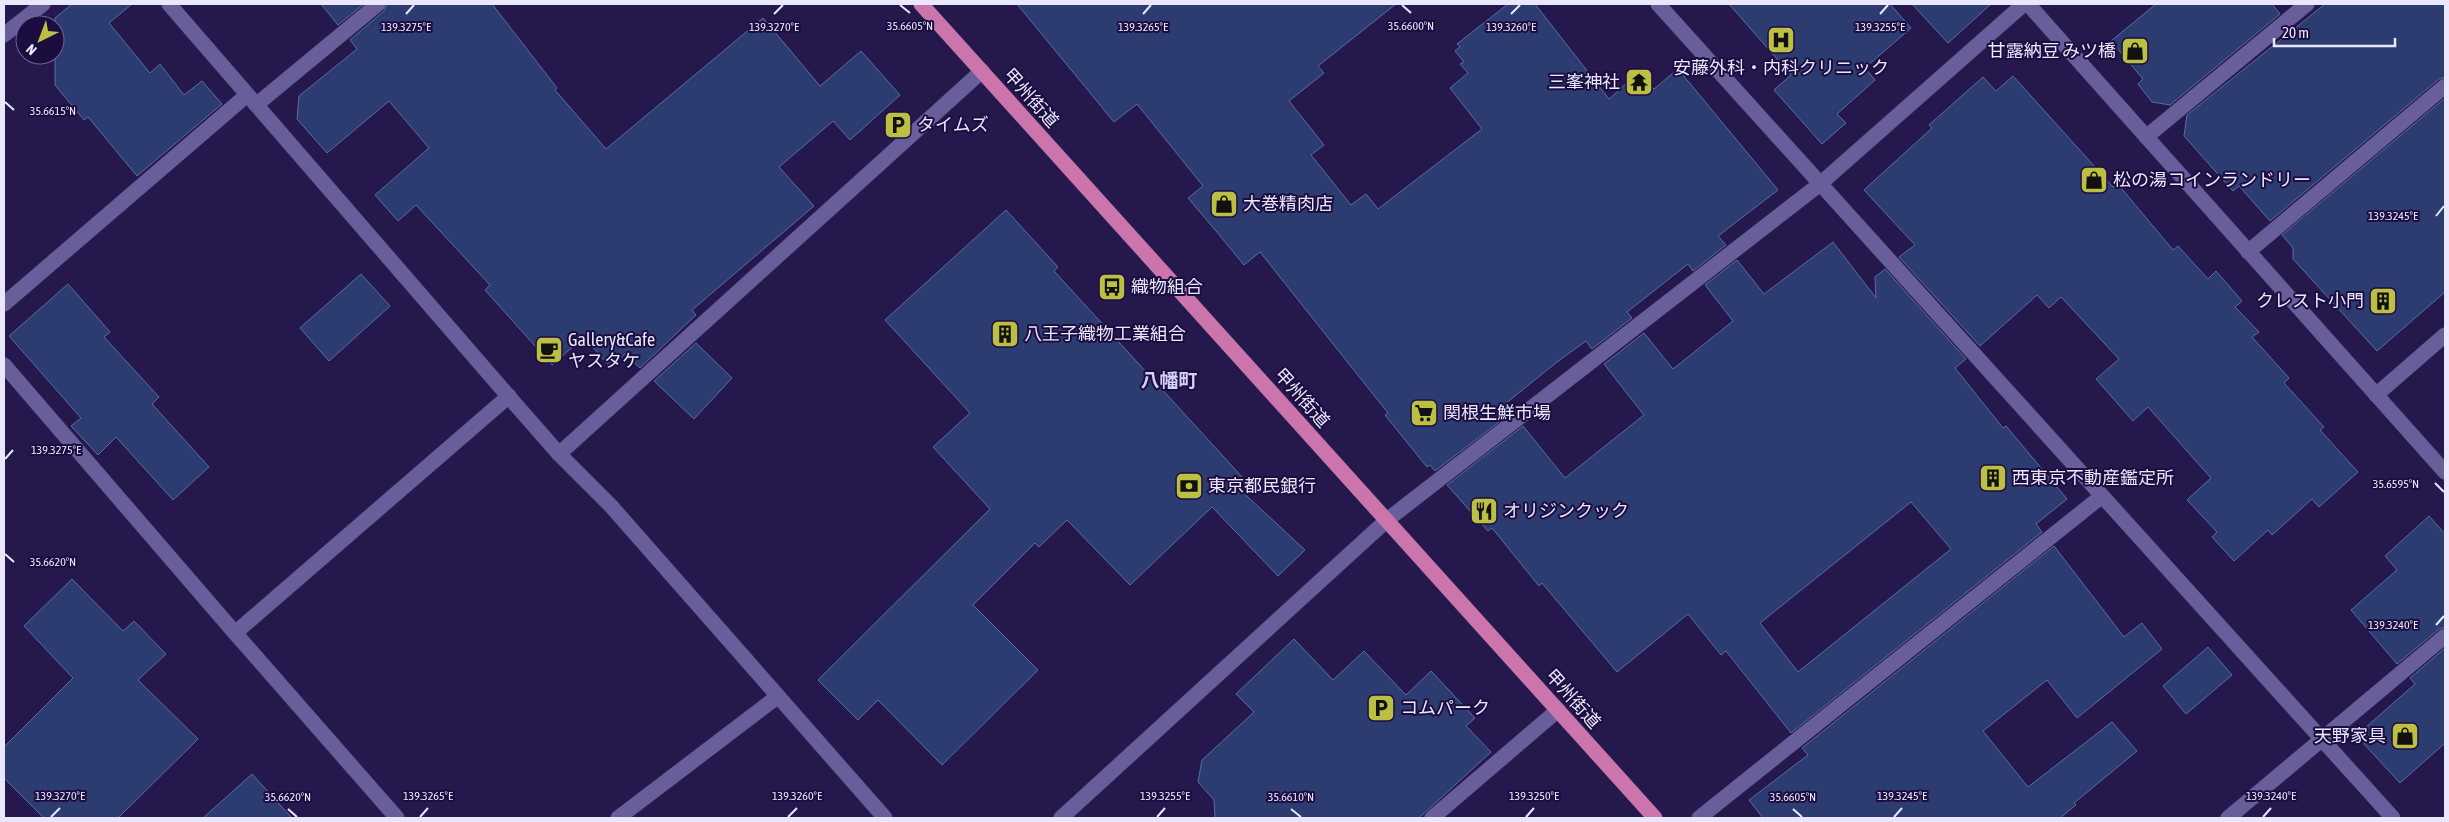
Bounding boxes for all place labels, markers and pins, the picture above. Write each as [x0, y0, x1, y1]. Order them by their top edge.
hospital icon: 安藤外科・内科クリニック [1766, 25, 1796, 55]
shop icon: 甘露納豆 みツ橋 [2120, 36, 2150, 66]
place label: 甘露納豆 みツ橋 [1988, 40, 2116, 61]
place label: 安藤外科・内科クリニック [1673, 57, 1889, 78]
temple icon: 三峯神社 [1624, 67, 1654, 97]
place label: 三峯神社 [1548, 71, 1620, 92]
parking icon: タイムズ [883, 110, 913, 140]
place label: タイムズ [917, 114, 989, 135]
shop icon: 松の湯コインランドリー [2079, 165, 2109, 195]
place label: 松の湯コインランドリー [2113, 169, 2311, 190]
shop icon: 大巻精肉店 [1209, 189, 1239, 219]
place label: 大巻精肉店 [1243, 193, 1333, 214]
bus stop icon: 織物組合 [1097, 272, 1127, 302]
place label: 織物組合 [1131, 276, 1203, 297]
building icon: クレスト小門 [2368, 286, 2398, 316]
place label: クレスト小門 [2256, 290, 2364, 311]
building icon: 八王子織物工業組合 [990, 319, 1020, 349]
place label: 八王子織物工業組合 [1024, 323, 1186, 344]
place label: Gallery&Cafe ヤスタケ [568, 329, 655, 371]
cafe icon: Gallery&Cafe ヤスタケ [534, 335, 564, 365]
supermarket icon: 関根生鮮市場 [1409, 398, 1439, 428]
place label: 関根生鮮市場 [1443, 402, 1551, 423]
building icon: 西東京不動産鑑定所 [1978, 463, 2008, 493]
place label: 西東京不動産鑑定所 [2012, 467, 2174, 488]
bank icon: 東京都民銀行 [1174, 471, 1204, 501]
place label: 東京都民銀行 [1208, 475, 1316, 496]
restaurant icon: オリジンクック [1469, 496, 1499, 526]
place label: オリジンクック [1503, 500, 1629, 521]
parking icon: コムパーク [1366, 693, 1396, 723]
place label: コムパーク [1400, 697, 1490, 718]
shop icon: 天野家具 [2390, 721, 2420, 751]
place label: 天野家具 [2314, 725, 2386, 746]

